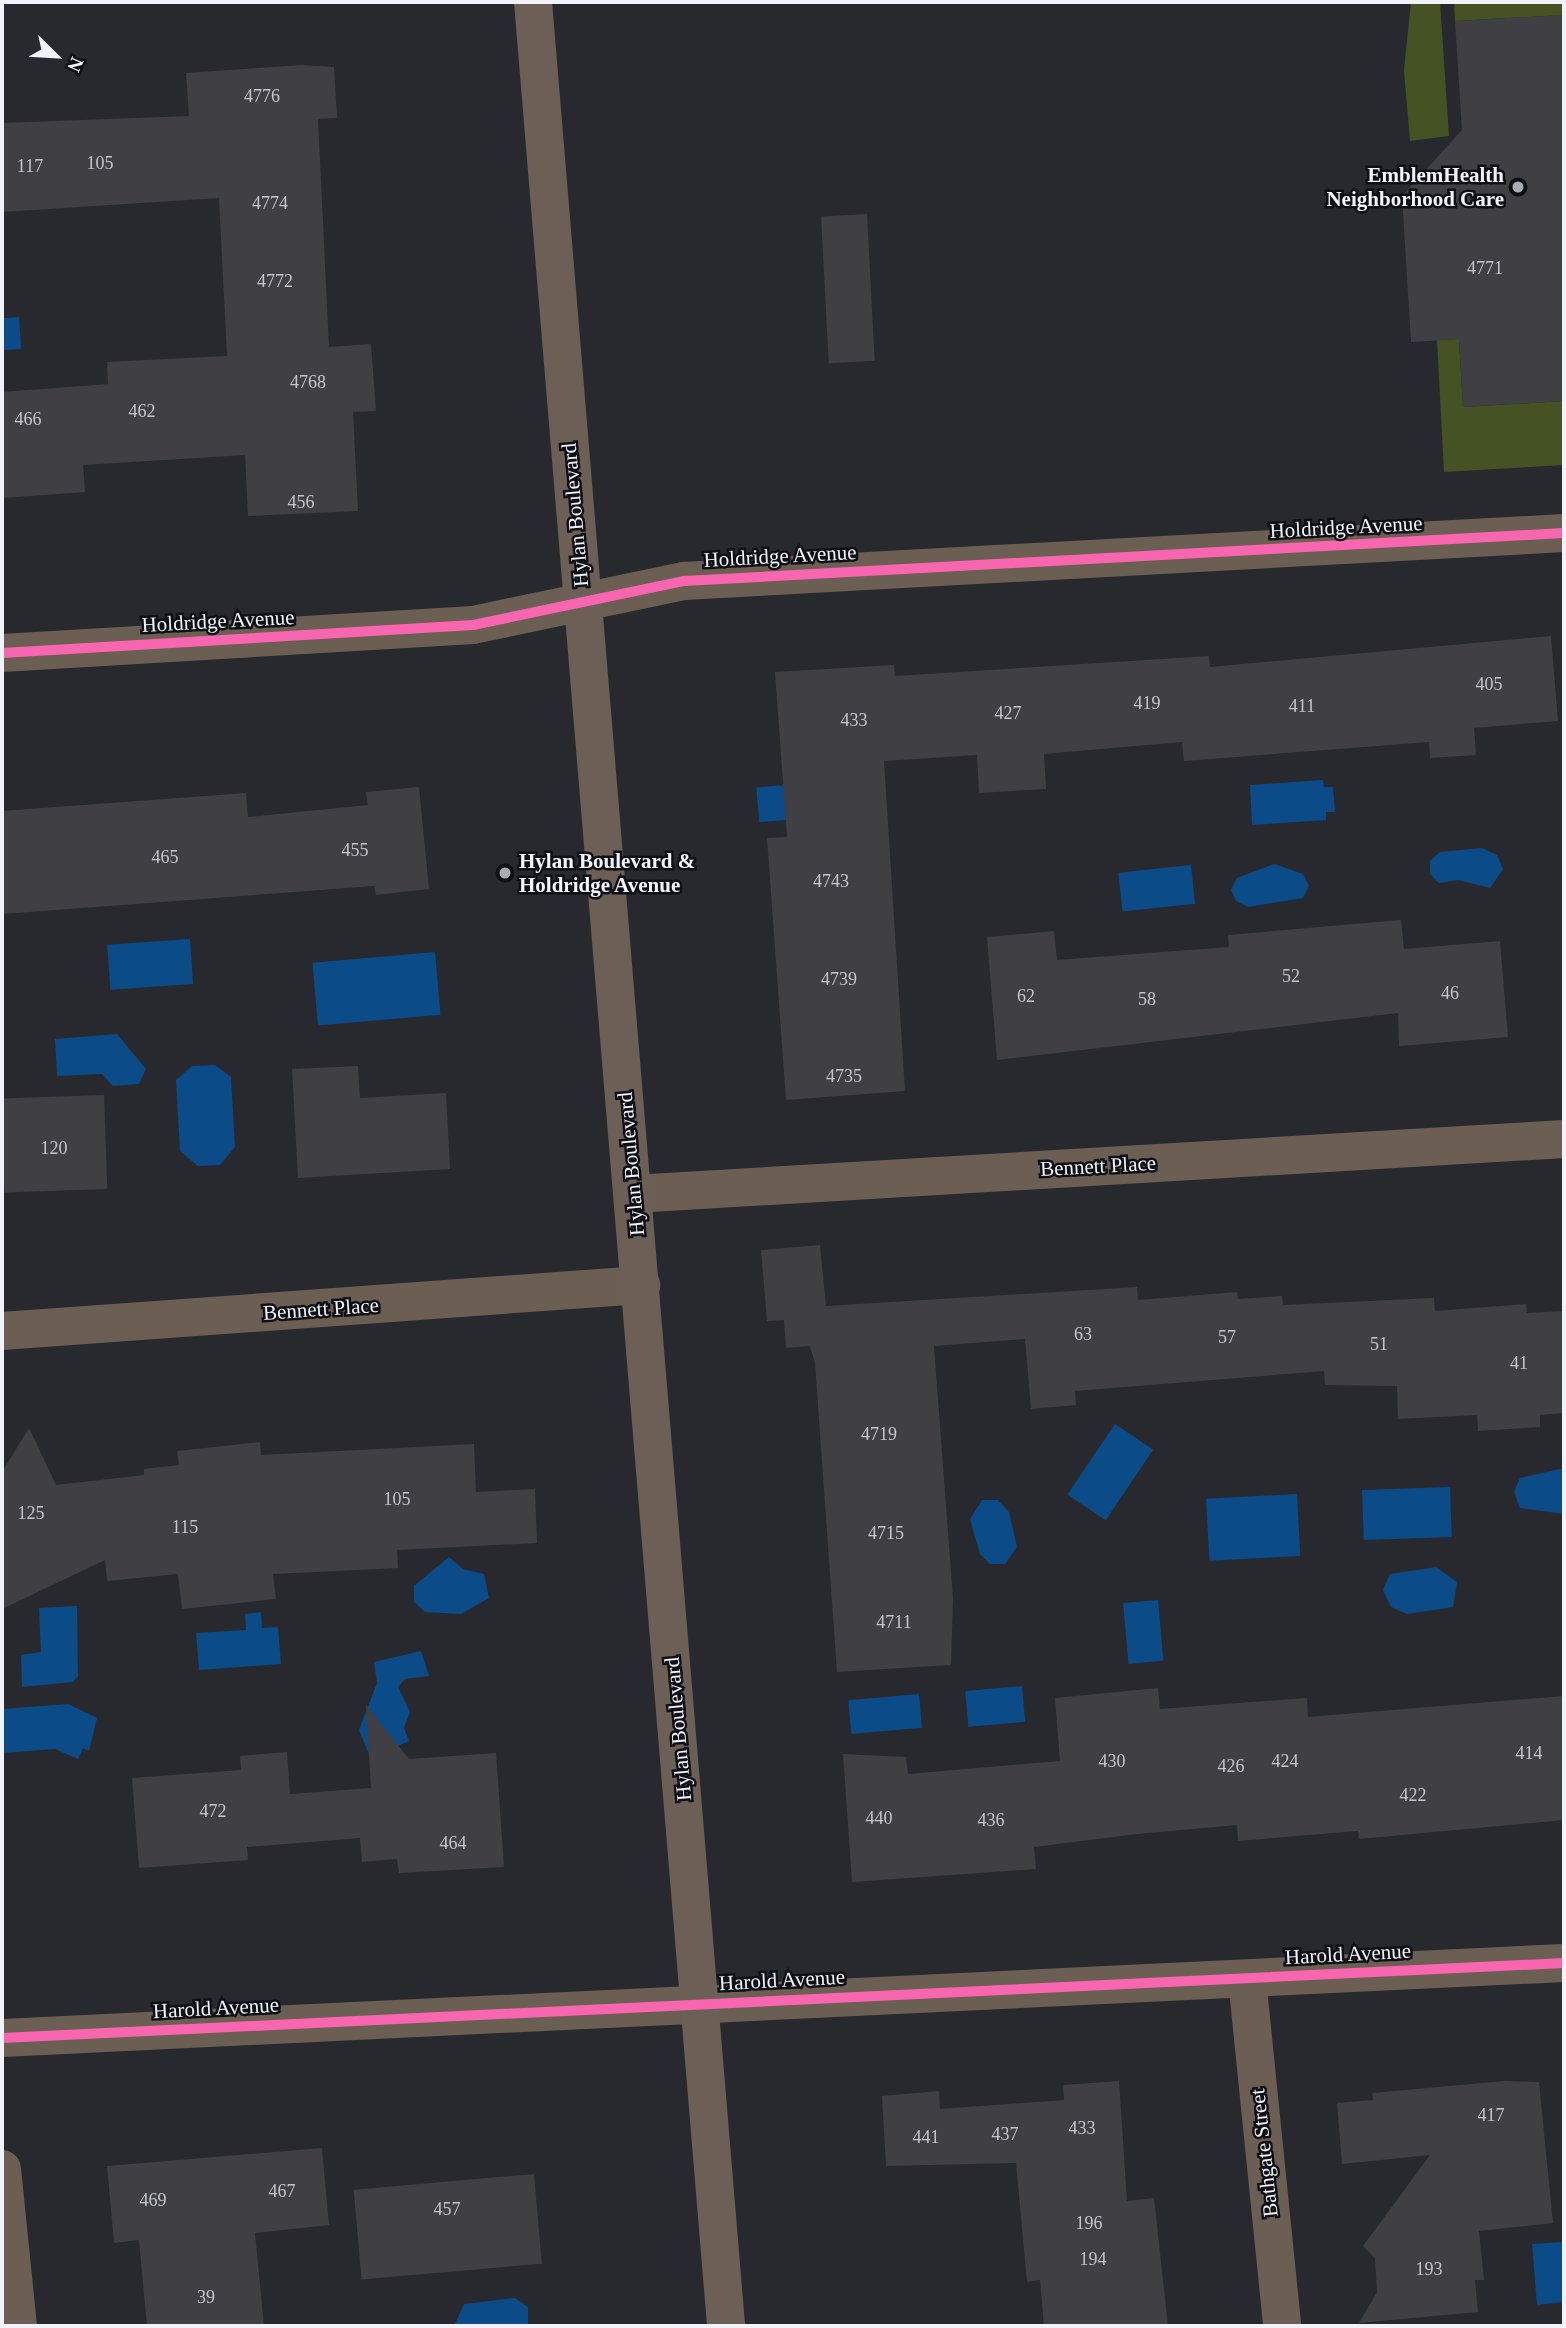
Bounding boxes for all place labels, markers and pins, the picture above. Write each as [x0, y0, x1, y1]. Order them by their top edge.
place label: EmblemHealth Neighborhood Care [1326, 162, 1504, 212]
marker: EmblemHealth Neighborhood Care [1510, 179, 1526, 195]
place label: Hylan Boulevard & Holdridge Avenue [519, 848, 695, 898]
marker: Hylan Boulevard & Holdridge Avenue [497, 865, 513, 881]

